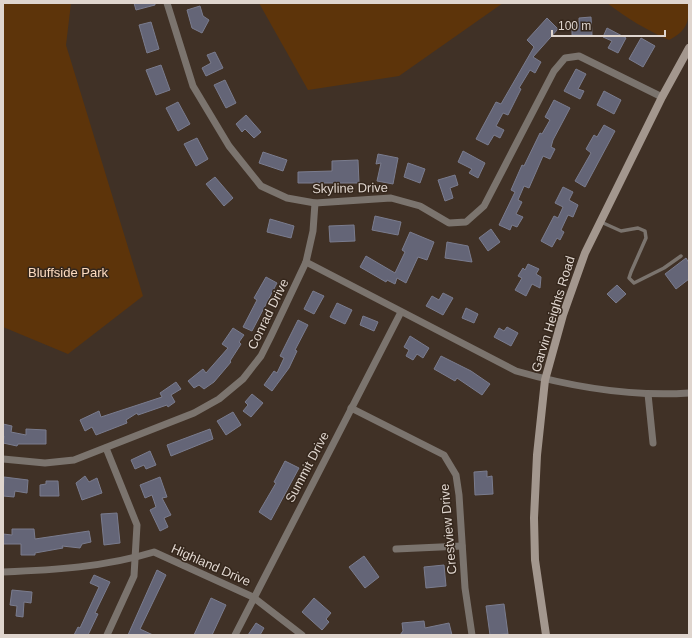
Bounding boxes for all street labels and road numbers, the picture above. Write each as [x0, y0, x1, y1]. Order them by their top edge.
street label: Skyline Drive [312, 180, 388, 196]
street label: Garvin Heights Road [528, 254, 578, 374]
street label: Conrad Drive [244, 276, 292, 352]
street label: Summit Drive [282, 429, 332, 505]
street label: Crestview Drive [437, 483, 459, 575]
street label: Highland Drive [169, 541, 253, 589]

